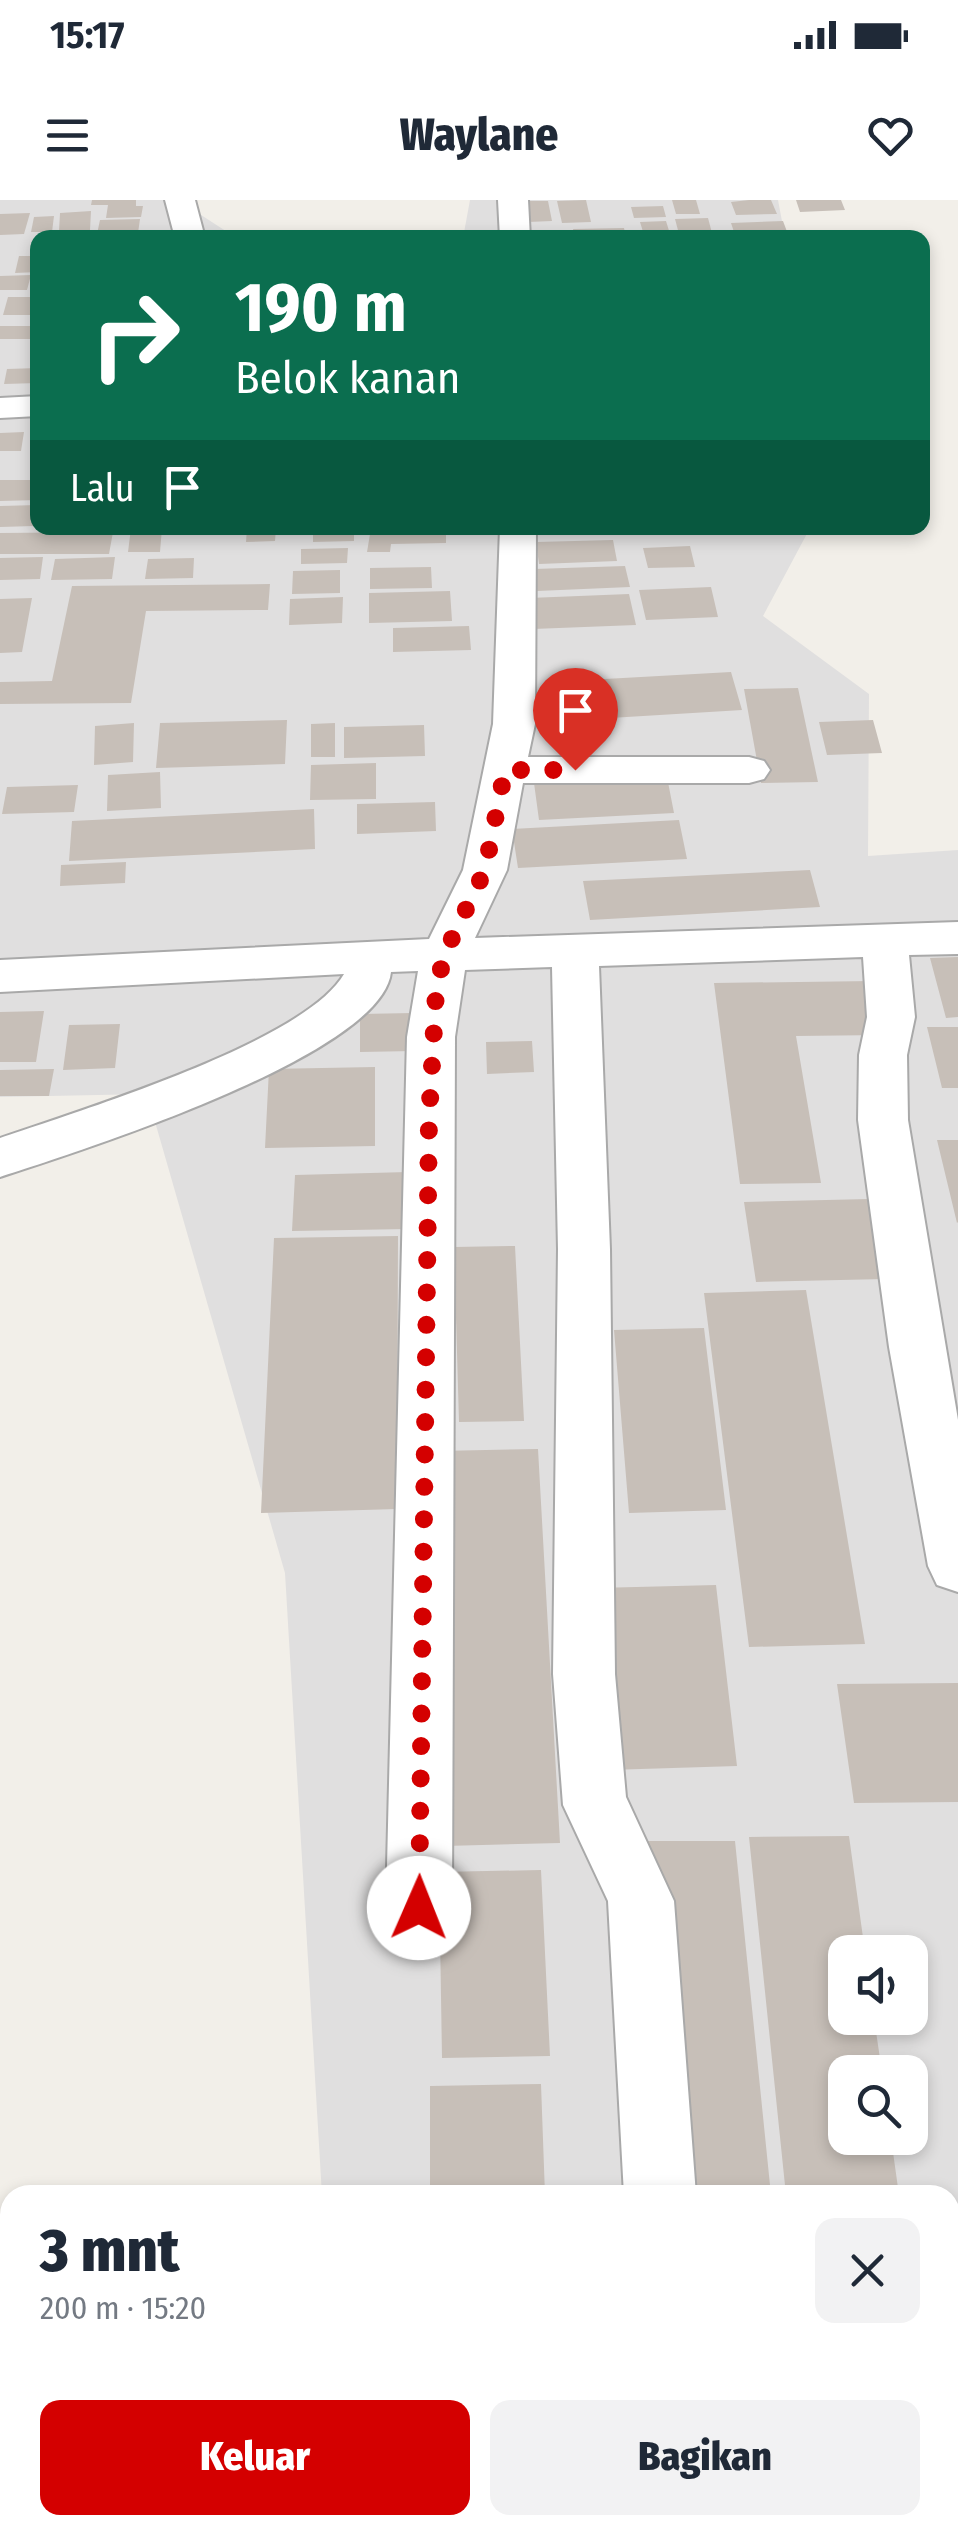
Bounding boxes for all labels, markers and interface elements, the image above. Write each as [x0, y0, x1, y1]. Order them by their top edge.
text: 15:17 [50, 12, 124, 58]
icon: menu [40, 108, 95, 163]
text: Waylane [400, 108, 558, 162]
icon: heart [863, 108, 918, 163]
text: 190 m [235, 266, 407, 350]
icon: right [70, 270, 200, 400]
text: Belok kanan [235, 351, 461, 405]
icon: arrive [155, 460, 210, 515]
text: Lalu [70, 465, 135, 511]
pin [533, 668, 618, 771]
icon: arrive [548, 683, 603, 738]
position arrow [367, 1856, 471, 1960]
map controls [828, 1935, 928, 2155]
button: sound [828, 1935, 928, 2035]
button: search [828, 2055, 928, 2155]
text: 3 mnt [40, 2215, 179, 2287]
button: close [815, 2218, 920, 2323]
text: 200 m · 15:20 [40, 2289, 206, 2327]
button: Keluar [40, 2400, 470, 2515]
button: Bagikan [490, 2400, 920, 2515]

